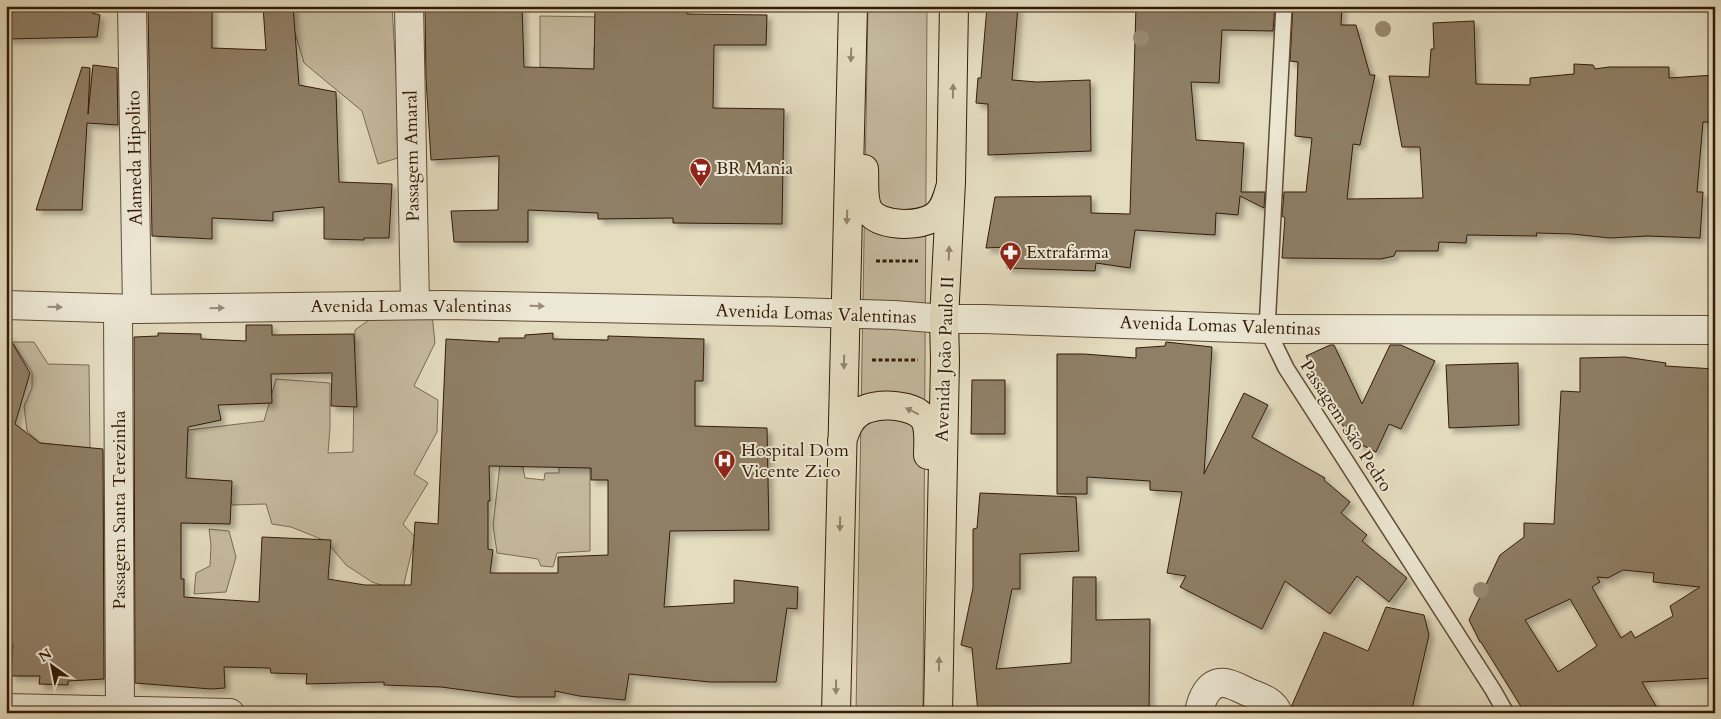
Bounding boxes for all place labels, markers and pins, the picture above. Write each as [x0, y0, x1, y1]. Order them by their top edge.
supermarket icon: BR Mania [688, 156, 712, 187]
place label: BR Mania [716, 156, 794, 181]
pharmacy icon: Extrafarma [998, 240, 1022, 271]
place label: Extrafarma [1026, 240, 1109, 265]
place label: Hospital Dom Vicente Zico [741, 438, 850, 484]
hospital icon: Hospital Dom Vicente Zico [713, 448, 737, 479]

